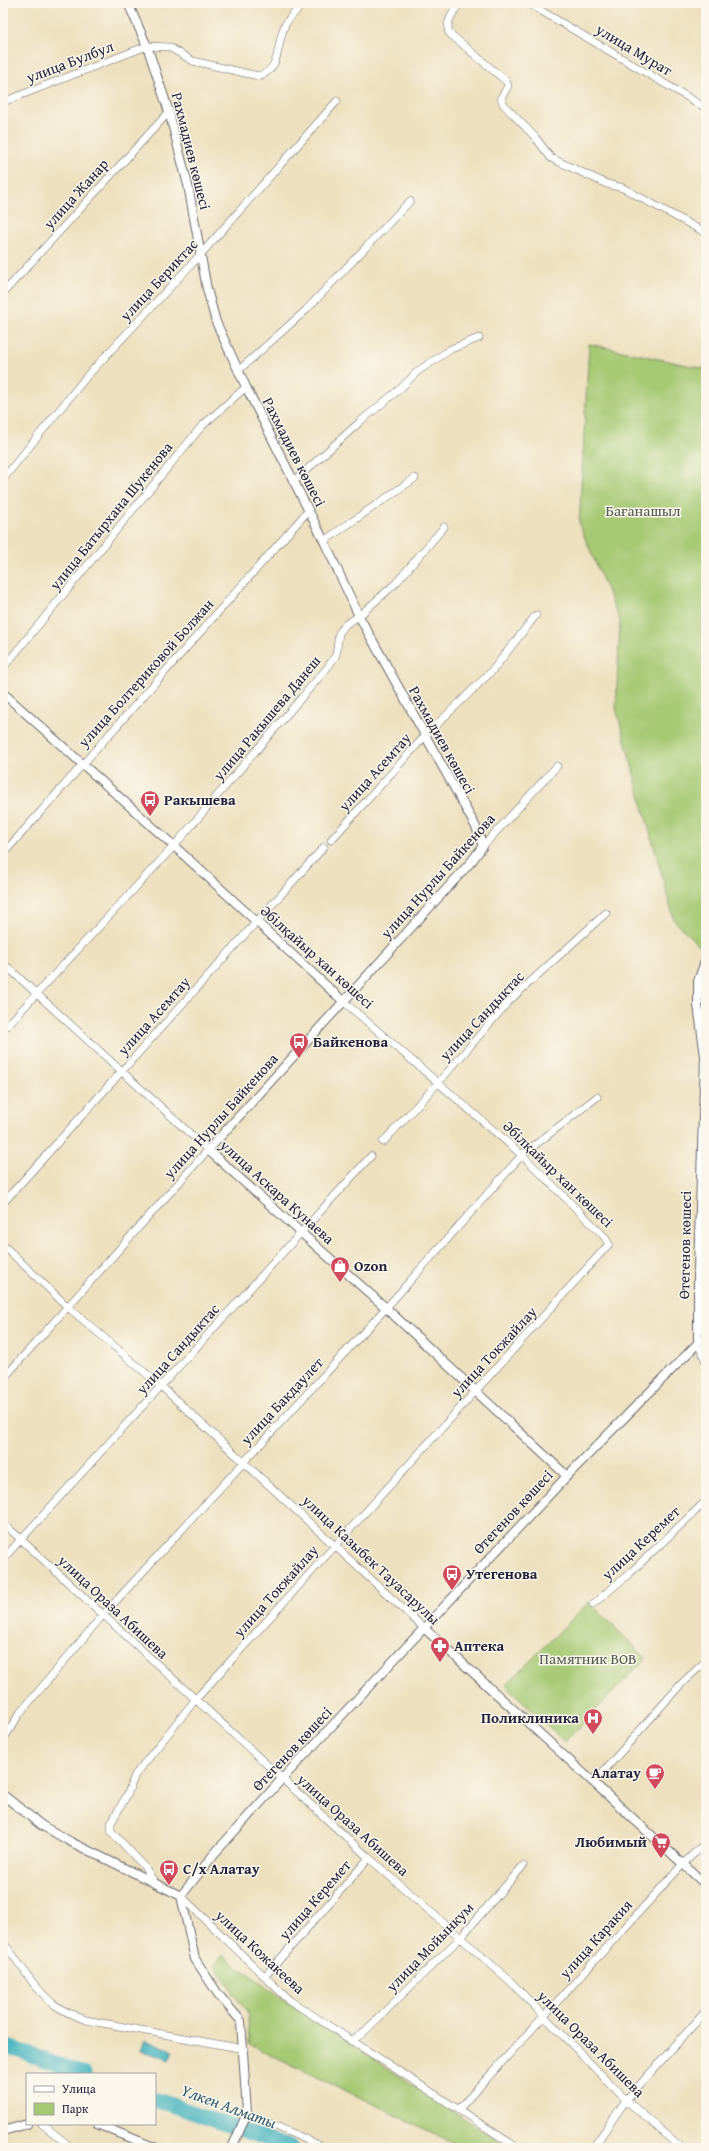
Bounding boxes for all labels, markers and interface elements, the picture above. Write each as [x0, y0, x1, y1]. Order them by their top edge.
street label: улица Мурат [591, 18, 677, 81]
street label: улица Булбул [22, 35, 116, 88]
street label: Рахмадиев көшесі [167, 90, 216, 212]
street label: улица Жанар [38, 154, 113, 234]
street label: улица Бериктас [114, 234, 202, 326]
street label: Рахмадиев көшесі [258, 393, 331, 510]
street label: улица Батырхана Шукенова [44, 436, 178, 595]
park label: Бағанашыл [605, 500, 681, 521]
street label: улица Болтериковой Болжан [72, 594, 218, 752]
street label: улица Ракышева Данеш [207, 651, 325, 785]
street label: Рахмадиев көшесі [404, 682, 481, 797]
street label: улица Асемтау [333, 727, 416, 816]
bus stop icon: Ракышева [139, 789, 161, 817]
place label: Ракышева [164, 789, 236, 810]
street label: улица Нурлы Байкенова [375, 808, 500, 944]
street label: Әбілқайыр хан көшесі [256, 900, 379, 1013]
street label: улица Сандыктас [434, 966, 529, 1066]
street label: улица Асемтау [112, 971, 195, 1060]
bus stop icon: Байкенова [288, 1031, 310, 1059]
place label: Байкенова [313, 1031, 388, 1052]
street label: улица Нурлы Байкенова [158, 1048, 283, 1184]
street label: Әбілқайыр хан көшесі [499, 1115, 618, 1232]
street label: улица Аскара Кунаева [215, 1134, 340, 1249]
street label: Өтегенов көшесі [673, 1191, 696, 1299]
shop icon: Ozon [329, 1255, 351, 1283]
place label: Ozon [354, 1255, 388, 1276]
street label: улица Сандыктас [131, 1299, 224, 1399]
street label: улица Токжайлау [445, 1301, 542, 1403]
street label: улица Бакдаулет [235, 1352, 328, 1450]
street label: Өтегенов көшесі [468, 1465, 557, 1559]
street label: улица Казыбек Тауасарулы [297, 1489, 445, 1630]
street label: улица Керемет [596, 1500, 685, 1585]
street label: улица Токжайлау [228, 1540, 323, 1642]
street label: улица Ораза Абишева [53, 1549, 174, 1664]
bus stop icon: Утегенова [441, 1563, 463, 1591]
place label: Утегенова [466, 1563, 538, 1584]
pharmacy icon: Аптека [429, 1635, 451, 1663]
place label: Аптека [454, 1635, 504, 1656]
park label: Памятник ВОВ [539, 1648, 637, 1669]
street label: Өтегенов көшесі [247, 1702, 336, 1796]
place label: Поликлиника [481, 1707, 579, 1728]
hospital icon: Поликлиника [582, 1707, 604, 1735]
place label: Алатау [591, 1762, 641, 1783]
cafe icon: Алатау [644, 1762, 666, 1790]
street label: улица Ораза Абишева [292, 1768, 414, 1881]
place label: Любимый [575, 1831, 648, 1852]
supermarket icon: Любимый [650, 1831, 672, 1859]
street label: улица Керемет [273, 1854, 356, 1945]
bus stop icon: С/х Алатау [158, 1858, 180, 1886]
place label: С/х Алатау [183, 1858, 260, 1879]
street label: улица Каракия [554, 1894, 637, 1983]
street label: улица Мойынкум [381, 1897, 478, 1997]
street label: улица Кожакеева [210, 1904, 310, 1999]
street label: улица Ораза Абишева [532, 1985, 650, 2102]
legend [26, 2073, 156, 2125]
water label: Үлкен Алматы [178, 2078, 280, 2134]
text: Улица [62, 2080, 96, 2097]
text: Парк [62, 2100, 89, 2117]

